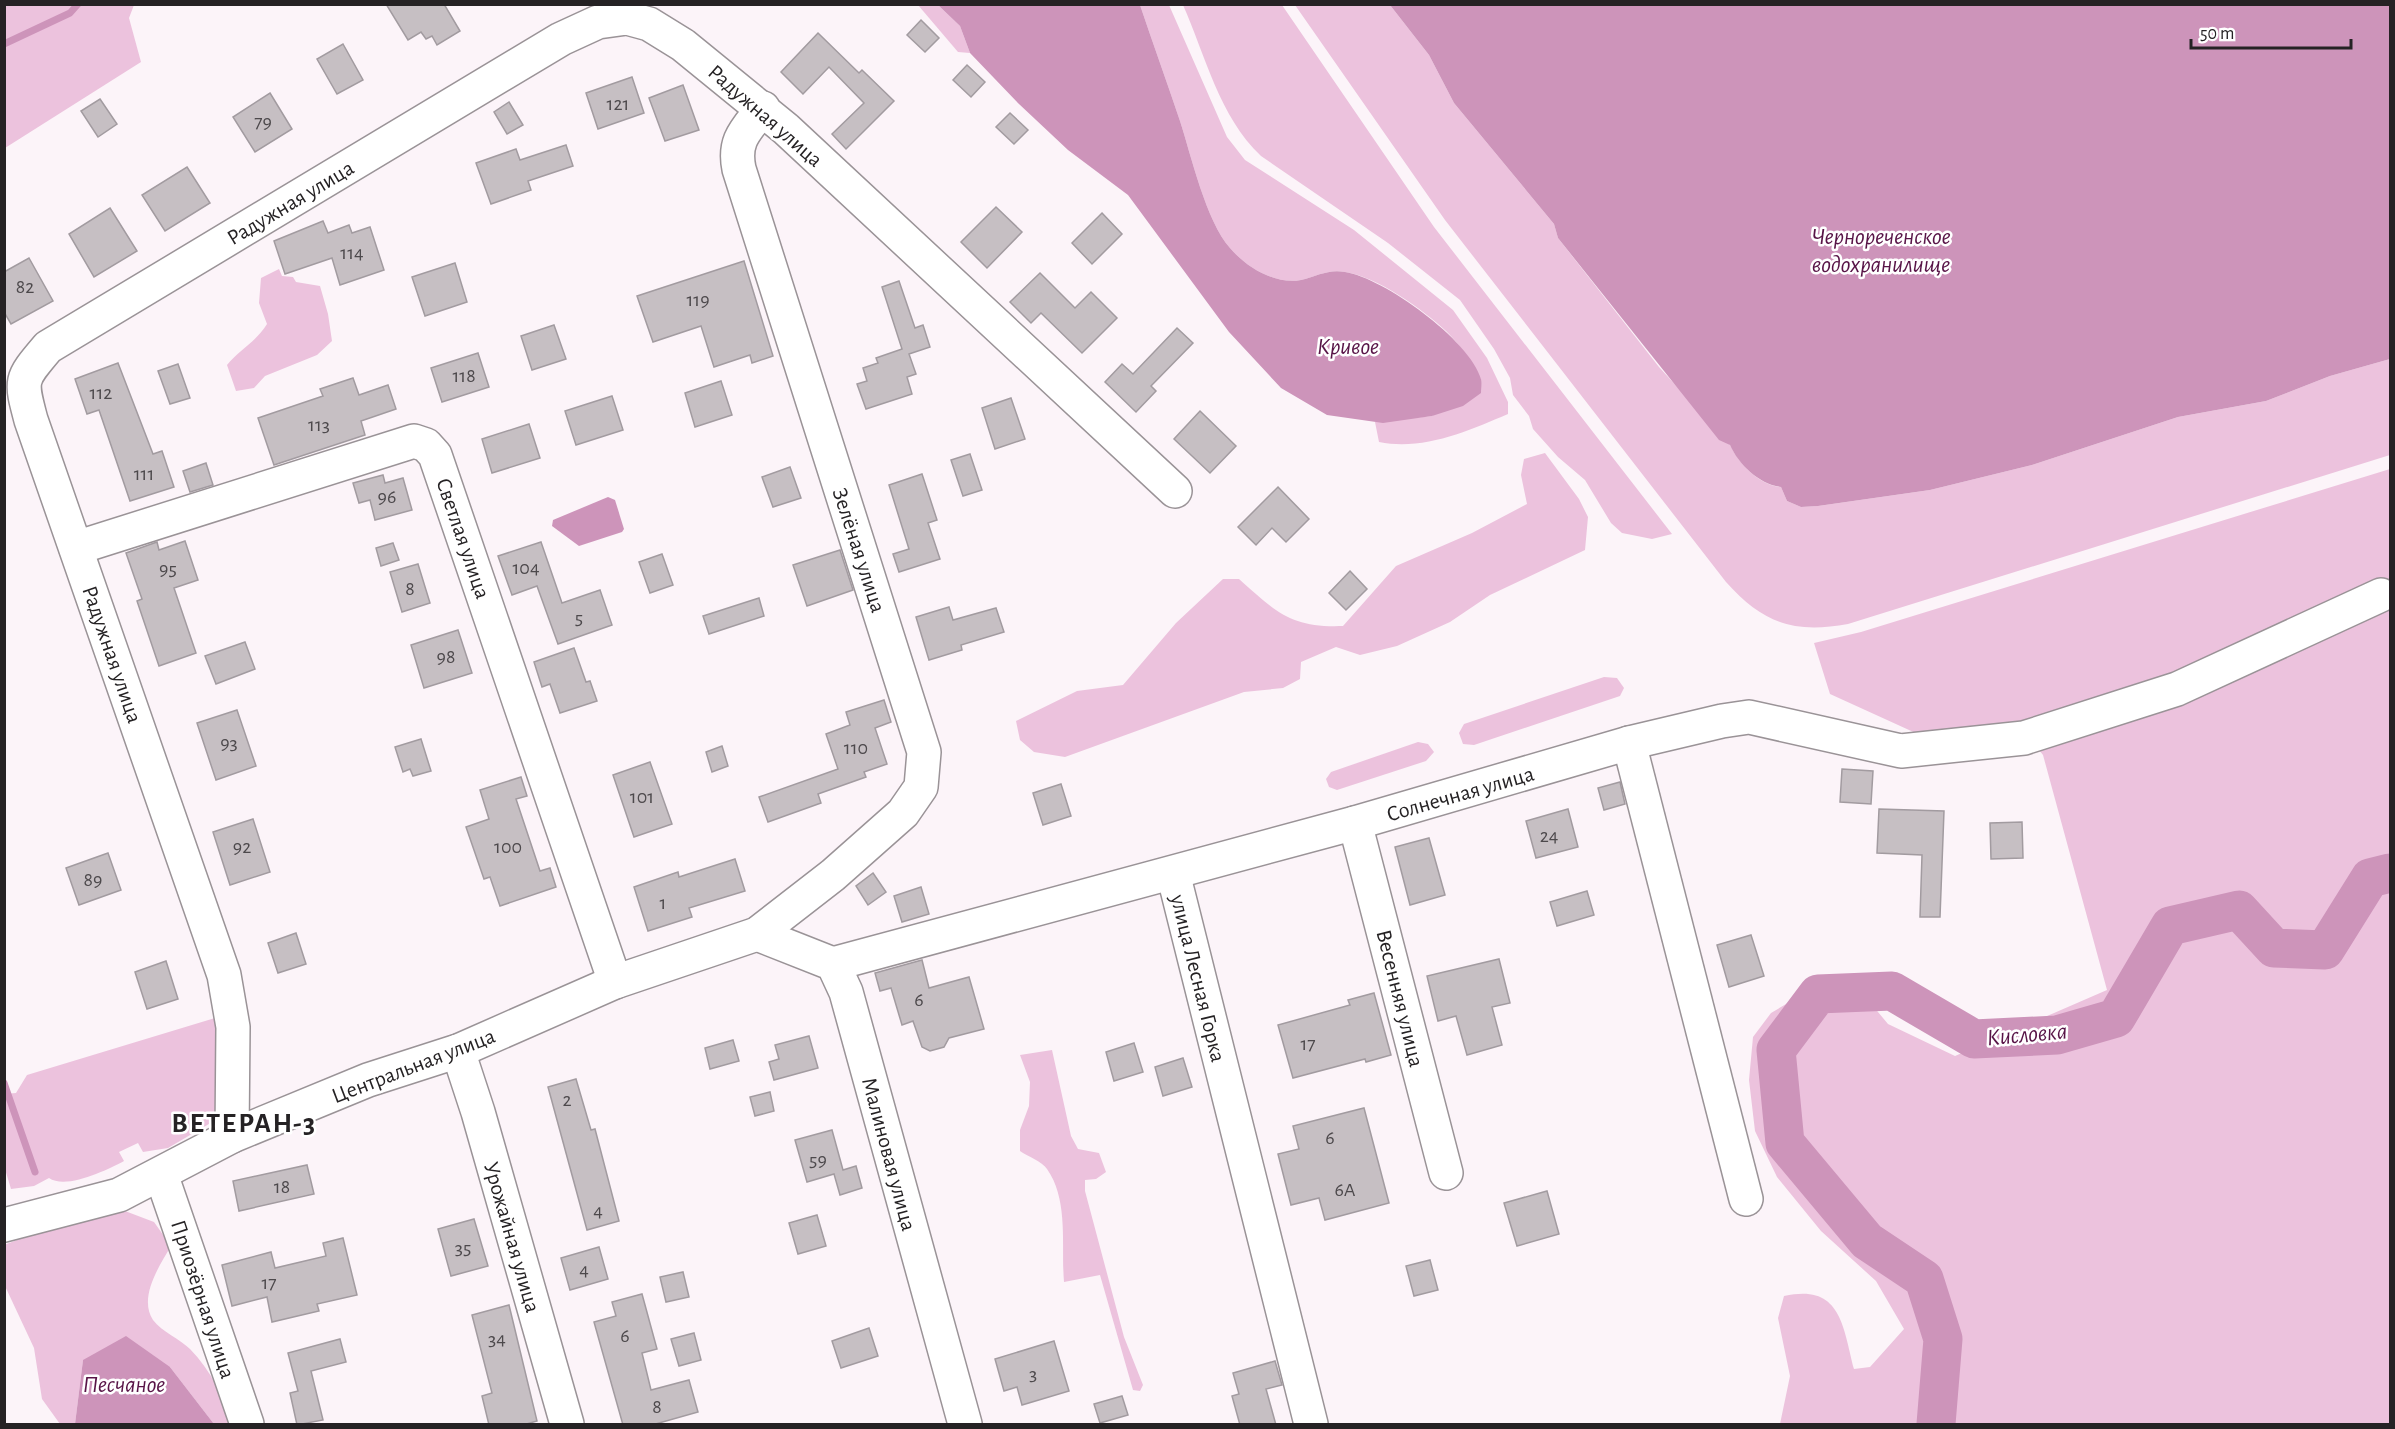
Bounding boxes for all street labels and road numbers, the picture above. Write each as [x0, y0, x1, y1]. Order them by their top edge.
street label: Радужная улица [704, 60, 827, 171]
street label: Радужная улица [223, 156, 358, 249]
street label: Светлая улица [432, 475, 494, 601]
street label: Зелёная улица [829, 485, 890, 615]
street label: Радужная улица [78, 583, 146, 726]
street label: Солнечная улица [1384, 762, 1536, 825]
street label: улица Лесная Горка [1166, 891, 1229, 1064]
street label: Весенняя улица [1372, 927, 1428, 1069]
street label: Центральная улица [329, 1025, 498, 1107]
street label: Малиновая улица [858, 1075, 920, 1233]
street label: Урожайная улица [480, 1159, 544, 1315]
street label: Приозёрная улица [167, 1217, 239, 1381]

